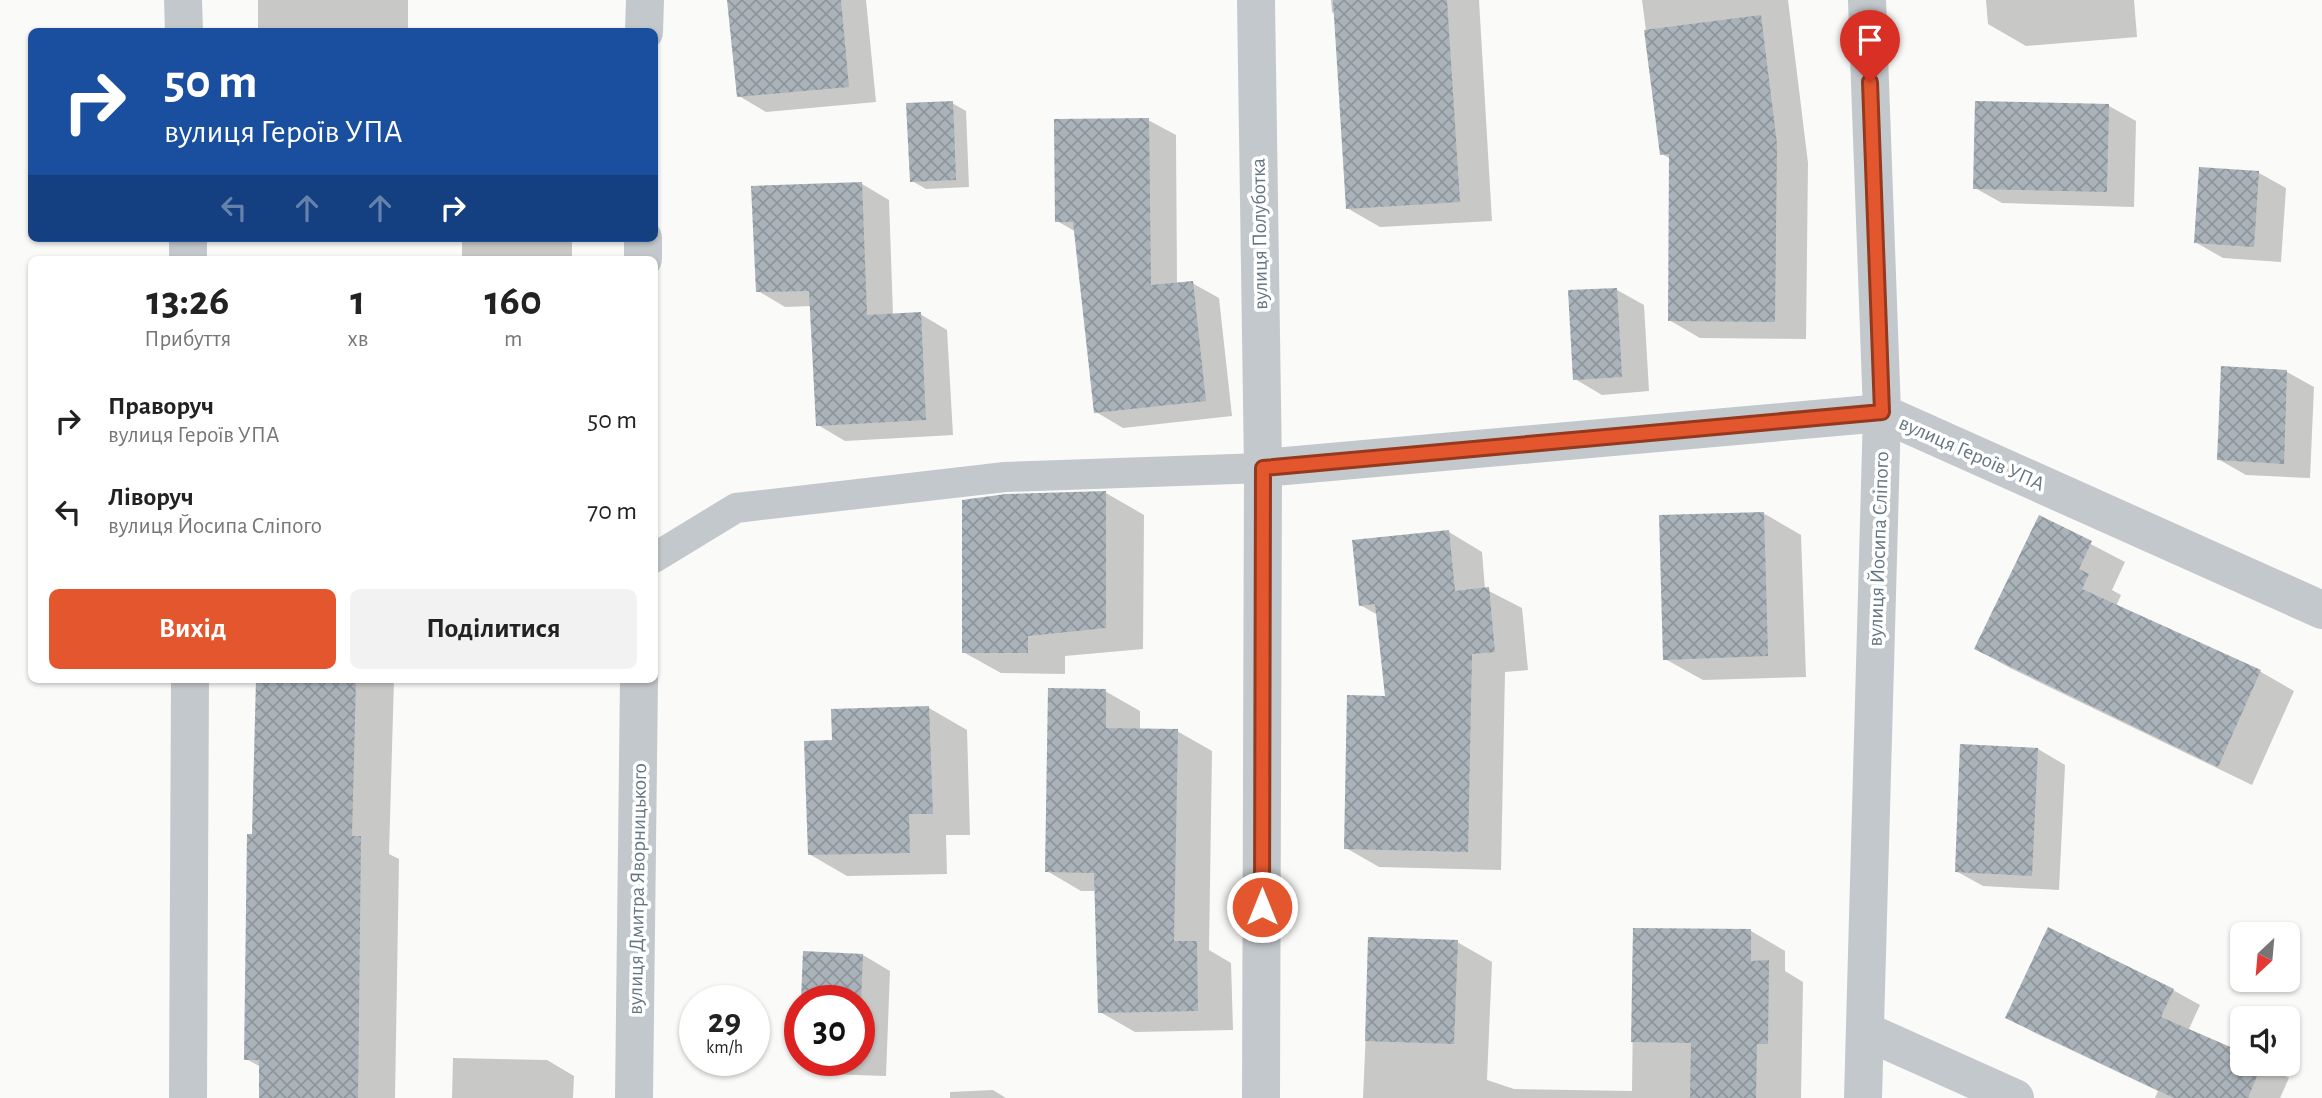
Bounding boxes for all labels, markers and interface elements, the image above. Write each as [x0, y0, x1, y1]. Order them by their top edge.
pin [1840, 10, 1900, 82]
icon: arrive [1851, 21, 1889, 59]
icon: right [49, 56, 140, 147]
text: 50 m [164, 58, 258, 107]
text: вулиця Героїв УПА [164, 116, 403, 148]
street label: вулиця Полуботка [1248, 158, 1271, 310]
icon: left [215, 189, 253, 227]
icon: ahead [288, 189, 326, 227]
icon: ahead [361, 189, 399, 227]
icon: right [434, 189, 472, 227]
text: 13:26 [146, 280, 229, 322]
text: 1 [350, 280, 365, 322]
text: 160 [485, 280, 542, 322]
text: Прибуття [144, 328, 231, 351]
text: хв [347, 328, 368, 351]
text: m [504, 328, 522, 351]
text: Праворуч [108, 393, 214, 419]
icon: right [49, 402, 87, 440]
text: 50 m [587, 407, 637, 433]
street label: вулиця Героїв УПА [1896, 412, 2048, 495]
text: вулиця Героїв УПА [108, 424, 280, 447]
street label: вулиця Йосипа Сліпого [1864, 451, 1892, 647]
text: Ліворуч [108, 484, 194, 510]
icon: left [49, 493, 87, 531]
text: 70 m [587, 498, 637, 524]
text: вулиця Йосипа Сліпого [108, 515, 322, 538]
button: Вихід [49, 589, 336, 669]
button: Поділитися [350, 589, 637, 669]
street label: вулиця Дмитра Яворницького [625, 763, 650, 1015]
position arrow [1225, 870, 1299, 944]
north arrow [2230, 922, 2300, 992]
map controls [2230, 922, 2300, 1076]
speed limit sign: 30 [784, 985, 875, 1076]
text: 29 [708, 1004, 741, 1039]
button: sound [2230, 1006, 2300, 1076]
text: km/h [706, 1039, 743, 1057]

